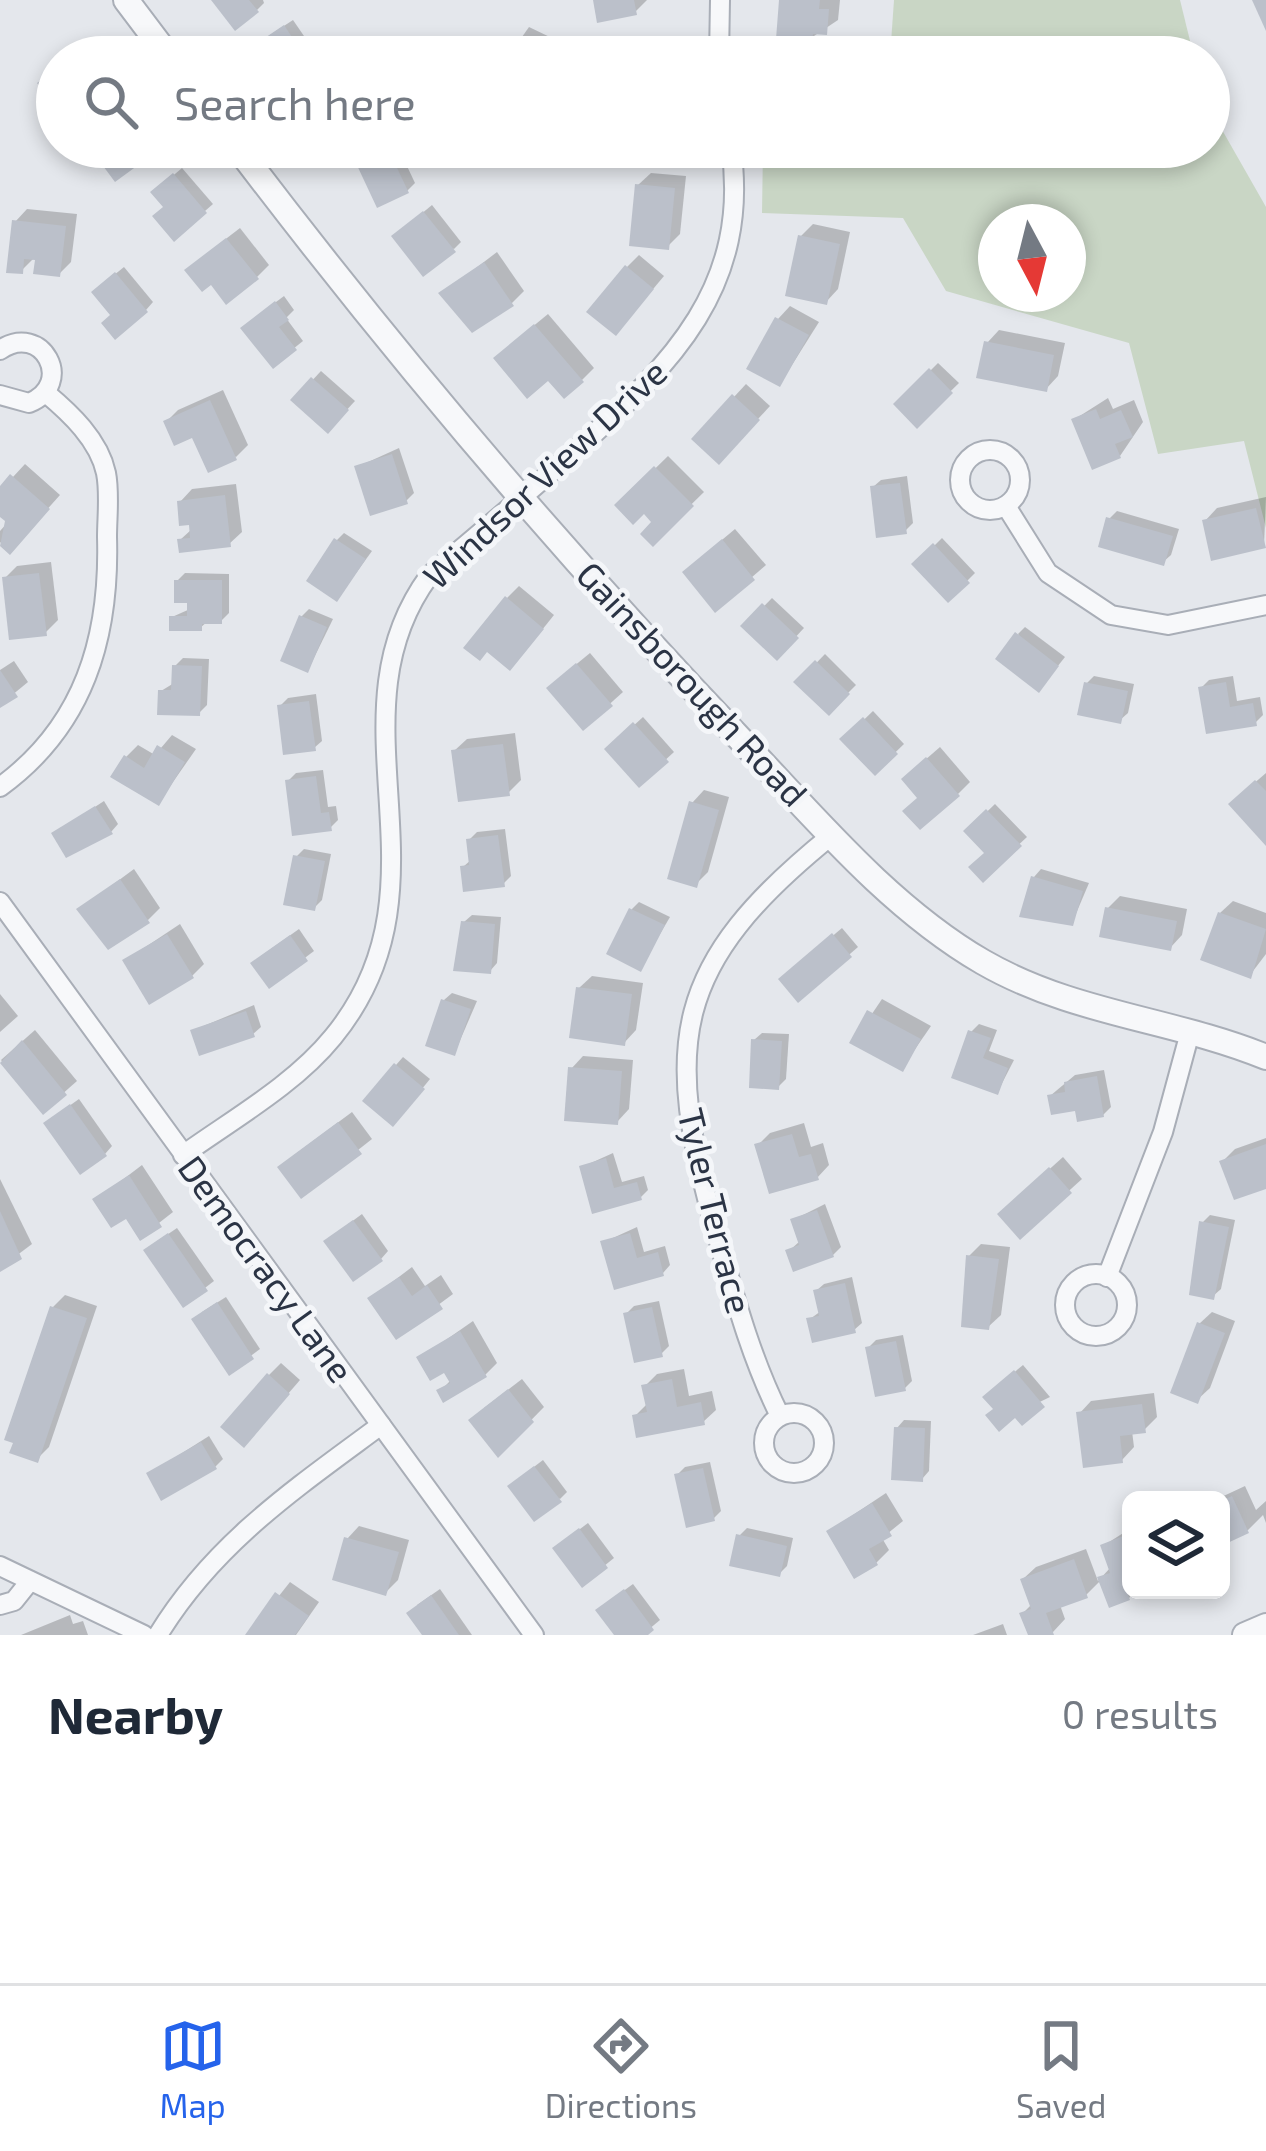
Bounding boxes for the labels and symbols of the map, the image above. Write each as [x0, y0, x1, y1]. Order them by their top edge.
north arrow [978, 204, 1086, 312]
street label: Windsor View Drive [413, 349, 674, 597]
street label: Gainsborough Road [569, 552, 817, 814]
street label: Tyler Terrace [670, 1104, 763, 1318]
street label: Democracy Lane [171, 1146, 364, 1390]

